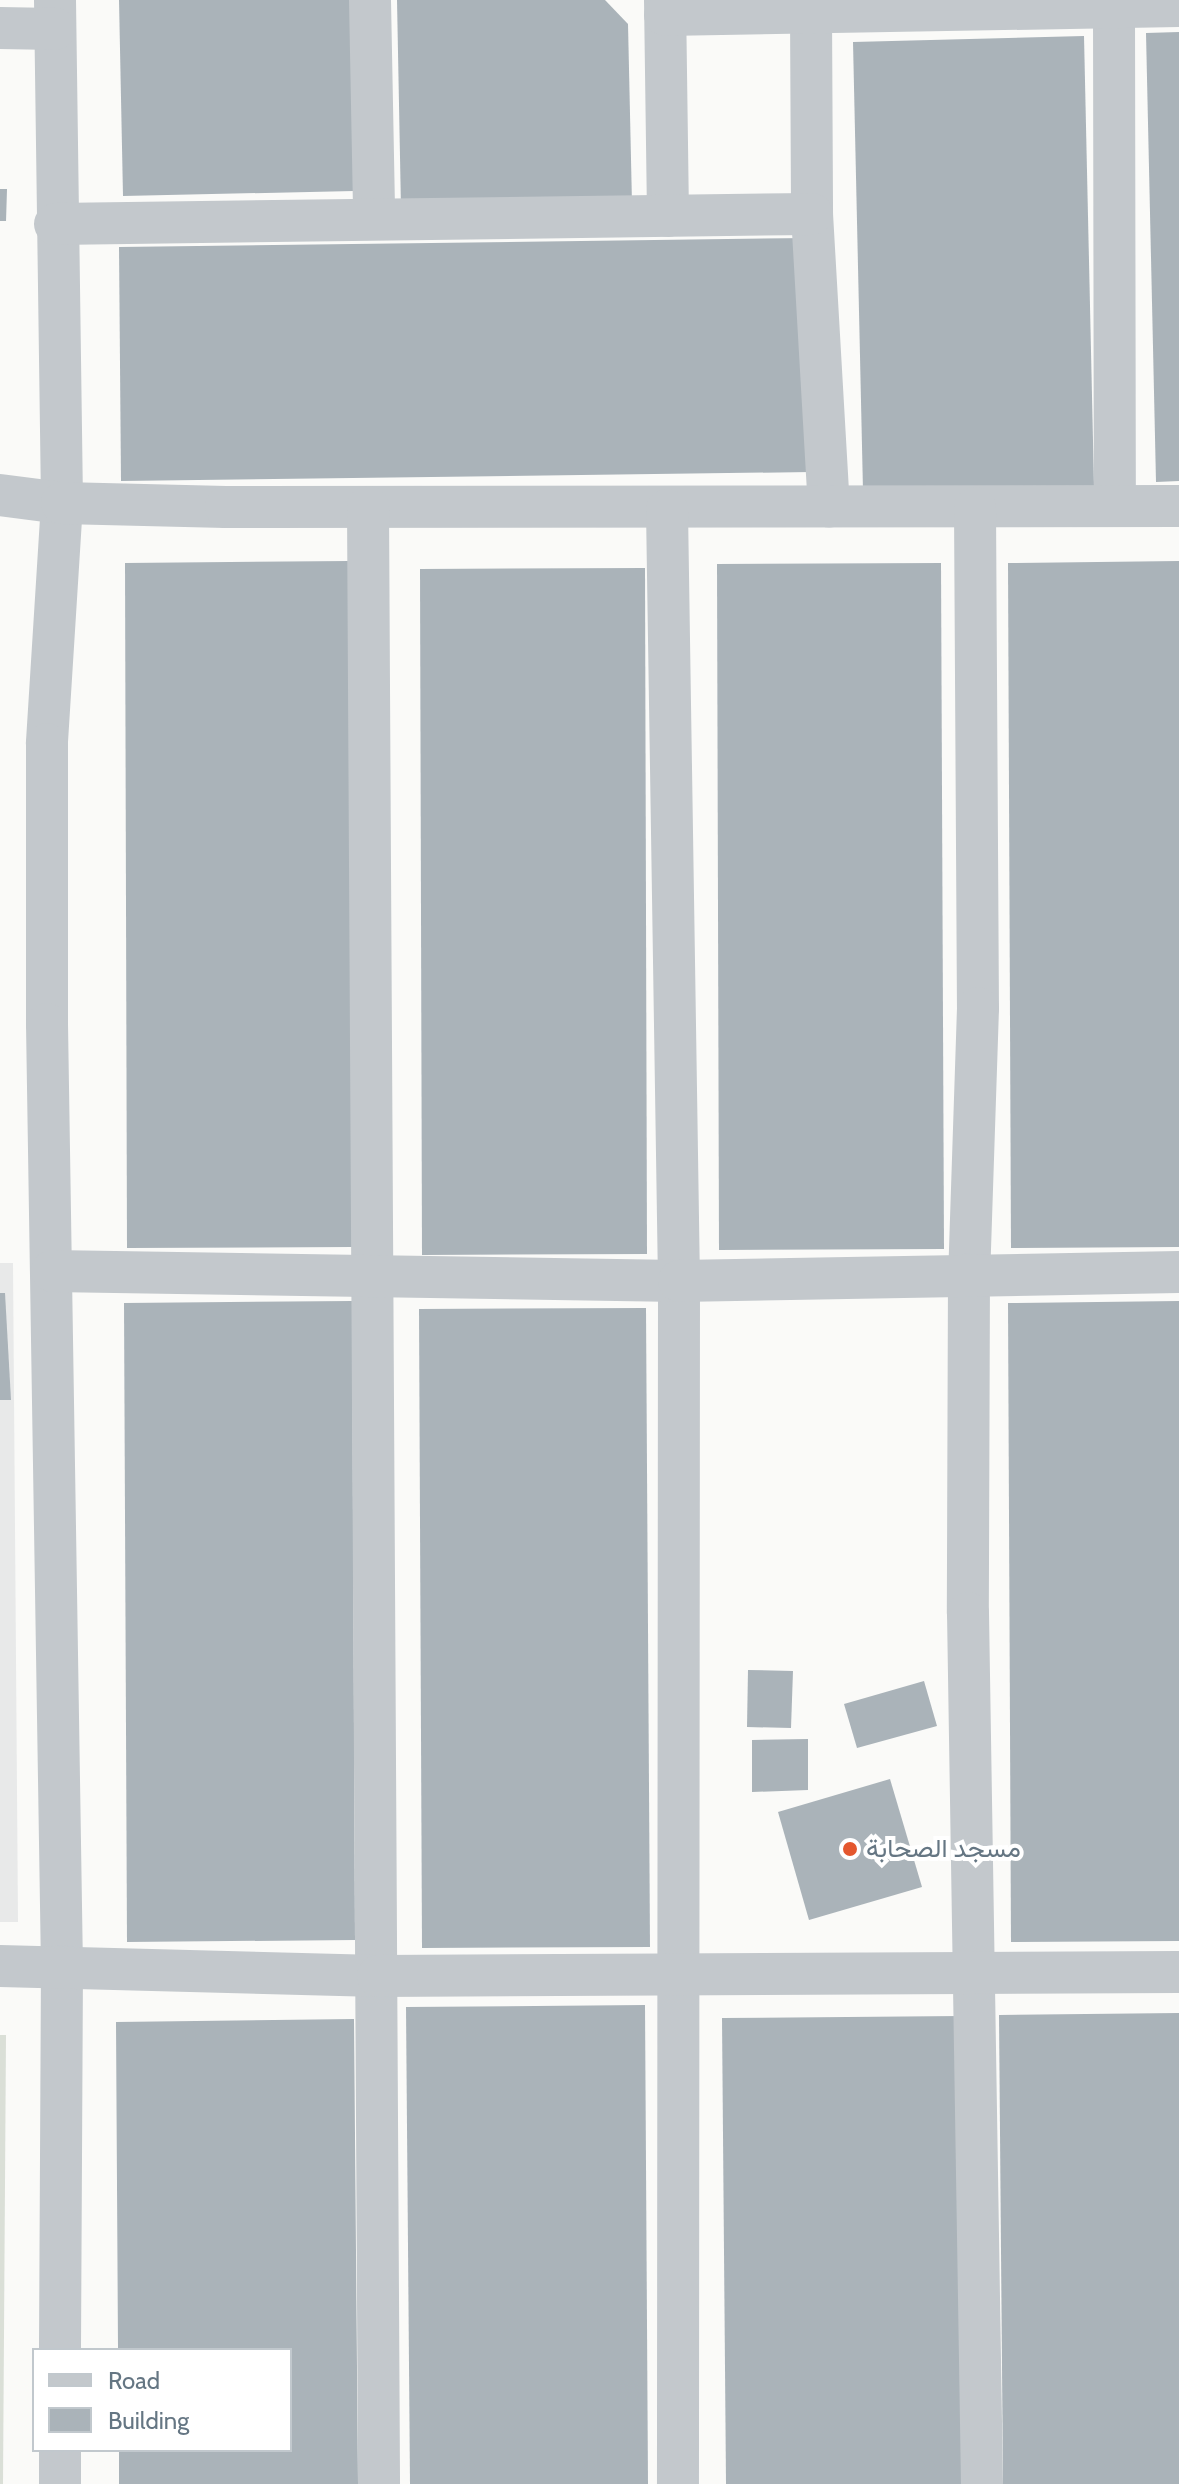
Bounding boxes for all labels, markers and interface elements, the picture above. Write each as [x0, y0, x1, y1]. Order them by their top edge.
place label: مسجد الصحابة [866, 1833, 1021, 1865]
marker: مسجد الصحابة [841, 1840, 859, 1858]
legend [32, 2348, 292, 2452]
text: Road [108, 2366, 160, 2395]
text: Building [108, 2406, 189, 2435]

